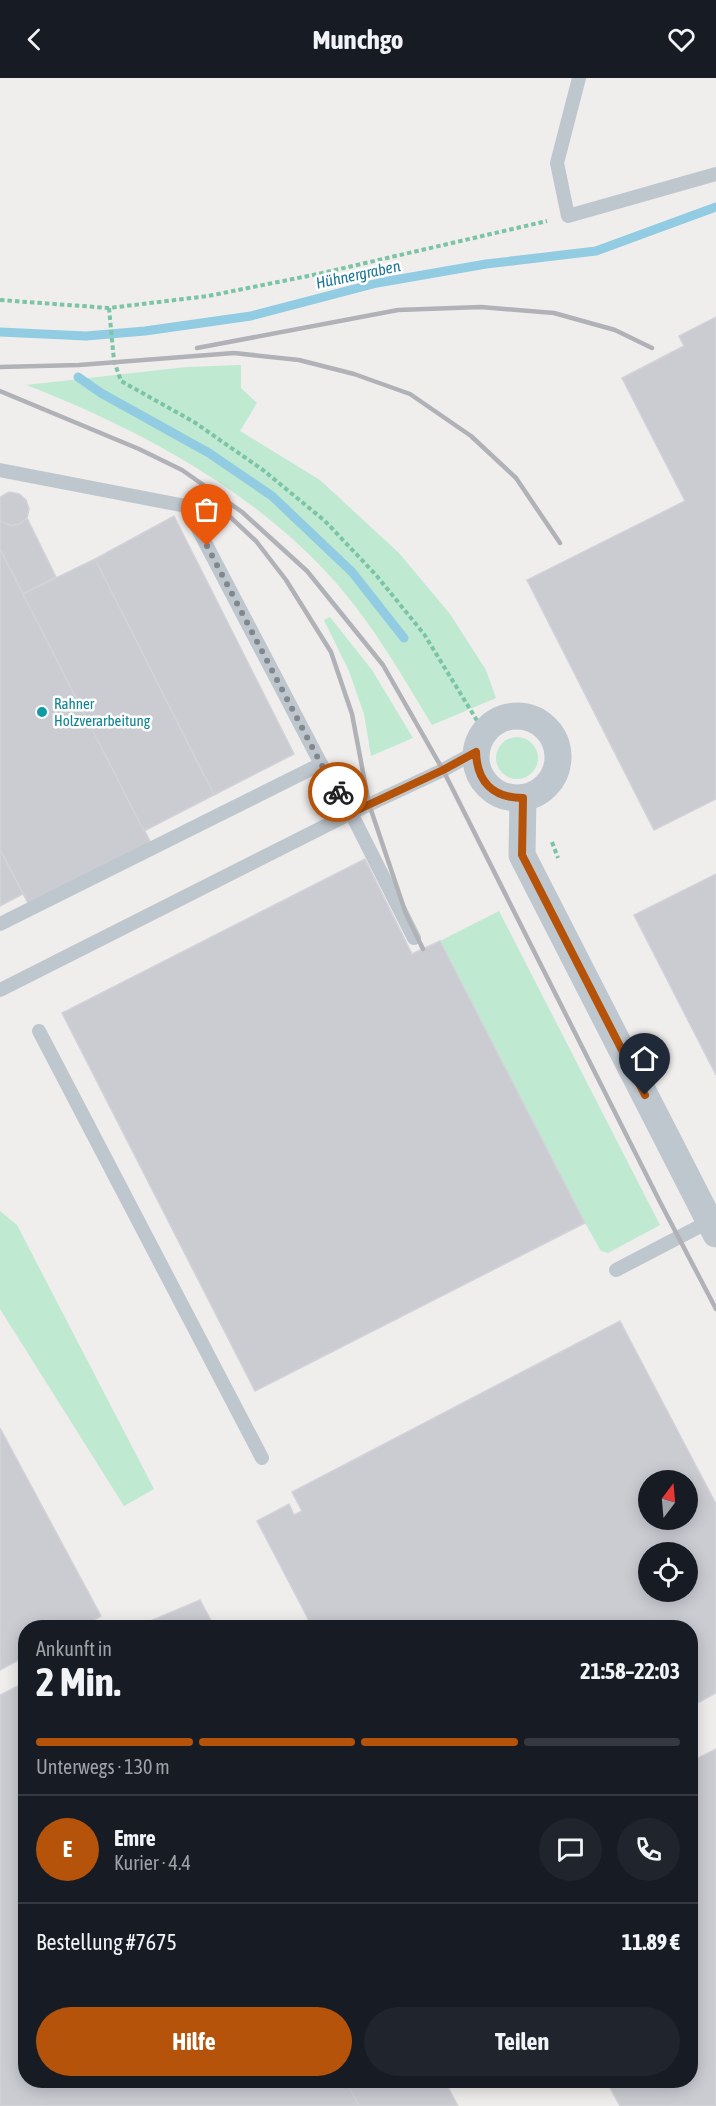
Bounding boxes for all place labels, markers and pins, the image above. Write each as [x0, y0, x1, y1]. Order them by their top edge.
pin [181, 484, 232, 546]
place label: Rahner Holzverarbeitung [54, 695, 151, 729]
marker: Rahner Holzverarbeitung [35, 705, 49, 719]
pin [619, 1033, 670, 1095]

